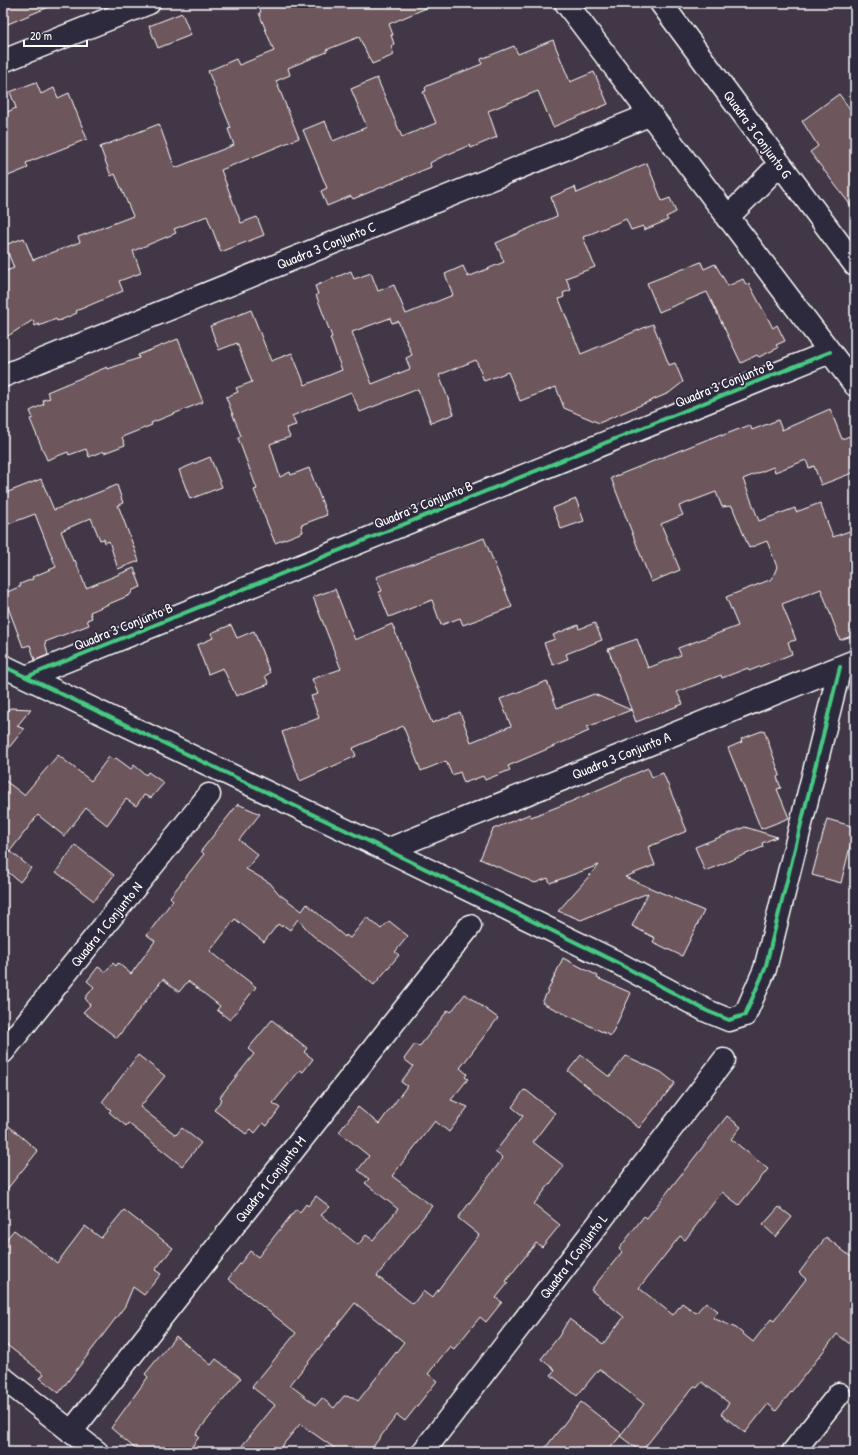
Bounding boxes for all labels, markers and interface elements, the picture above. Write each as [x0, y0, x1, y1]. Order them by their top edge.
scale bar [24, 22, 87, 48]
text: 20 m [30, 27, 52, 44]
street label: Quadra 3 Conjunto G [719, 86, 797, 183]
street label: Quadra 3 Conjunto C [274, 216, 379, 275]
street label: Quadra 3 Conjunto B [672, 355, 777, 412]
street label: Quadra 3 Conjunto B [371, 476, 476, 533]
street label: Quadra 3 Conjunto B [71, 598, 176, 655]
street label: Quadra 3 Conjunto A [569, 727, 674, 784]
street label: Quadra 1 Conjunto N [66, 878, 147, 971]
street label: Quadra 1 Conjunto M [230, 1132, 311, 1227]
street label: Quadra 1 Conjunto L [535, 1210, 612, 1303]

